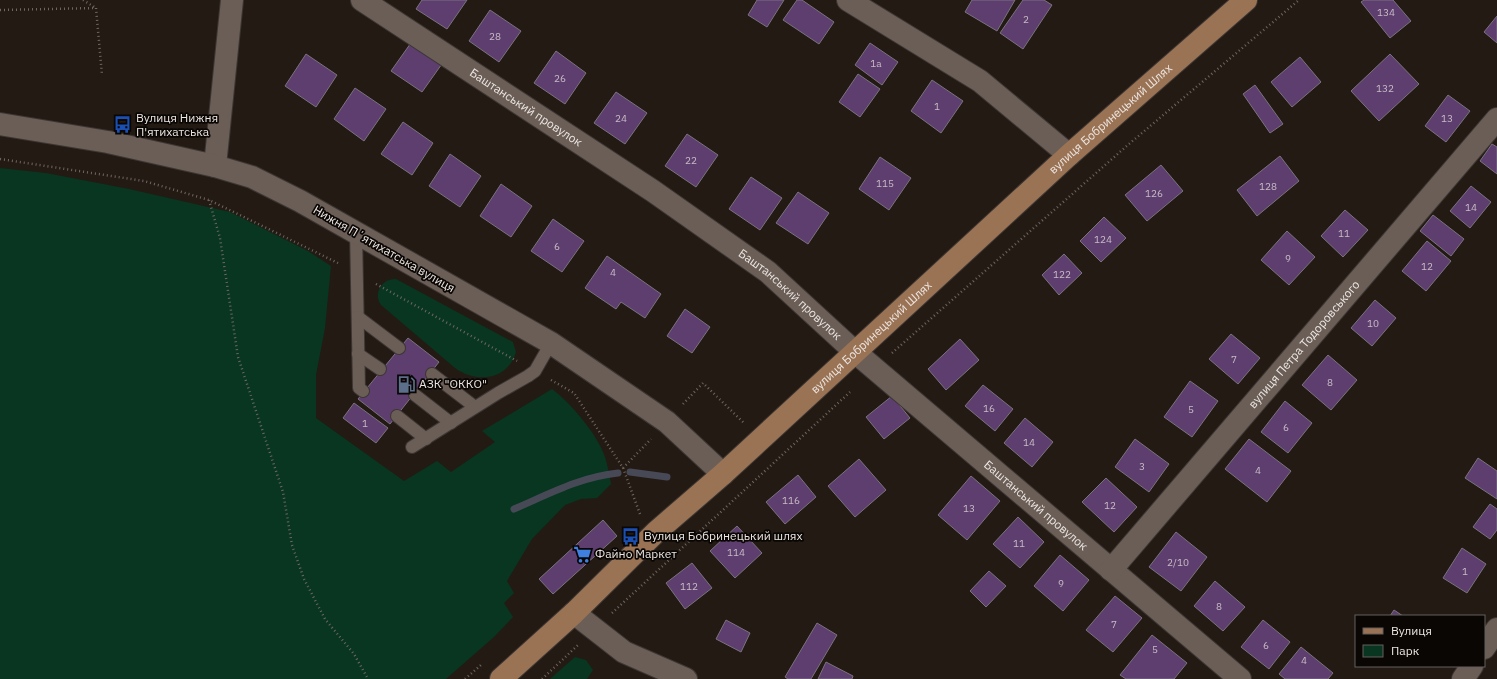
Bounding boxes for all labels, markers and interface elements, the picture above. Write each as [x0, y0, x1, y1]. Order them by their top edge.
house number: 134 [1377, 6, 1395, 19]
house number: 2 [1023, 13, 1029, 26]
house number: 28 [489, 30, 501, 43]
house number: 1а [870, 57, 882, 70]
street label: вулиця Бобринецький Шлях [1045, 60, 1175, 177]
street label: Баштанський провулок [467, 65, 586, 150]
house number: 26 [554, 72, 566, 85]
house number: 132 [1376, 82, 1394, 95]
house number: 1 [934, 100, 940, 113]
place label: Вулиця Нижня П'ятихатська [136, 110, 218, 139]
house number: 24 [615, 112, 627, 125]
house number: 13 [1441, 112, 1453, 125]
bus stop icon: Вулиця Нижня П'ятихатська [113, 115, 133, 135]
house number: 22 [685, 154, 697, 167]
house number: 115 [876, 177, 894, 190]
house number: 128 [1259, 180, 1277, 193]
house number: 126 [1145, 187, 1163, 200]
house number: 14 [1465, 201, 1477, 214]
street label: Нижня Пʼятихатська вулиця [311, 202, 458, 295]
house number: 11 [1338, 227, 1350, 240]
house number: 124 [1094, 233, 1112, 246]
house number: 6 [554, 240, 560, 253]
street label: Баштанський провулок [736, 246, 845, 343]
house number: 9 [1285, 252, 1291, 265]
house number: 12 [1421, 260, 1433, 273]
house number: 4 [610, 266, 616, 279]
house number: 122 [1053, 268, 1071, 281]
street label: вулиця Бобринецький Шлях [807, 277, 935, 396]
street label: вулиця Петра Тодоровського [1245, 277, 1363, 411]
house number: 10 [1367, 317, 1379, 330]
house number: 7 [1231, 353, 1237, 366]
fuel station icon: АЗК "ОККО" [396, 374, 416, 394]
place label: АЗК "ОККО" [419, 376, 487, 391]
house number: 8 [1327, 376, 1333, 389]
house number: 16 [983, 402, 995, 415]
house number: 5 [1188, 403, 1194, 416]
house number: 1 [362, 417, 368, 430]
house number: 6 [1283, 421, 1289, 434]
house number: 14 [1023, 436, 1035, 449]
street label: Баштанський провулок [981, 457, 1091, 554]
house number: 3 [1139, 460, 1145, 473]
house number: 4 [1255, 464, 1261, 477]
house number: 116 [782, 494, 800, 507]
house number: 12 [1104, 499, 1116, 512]
house number: 13 [963, 502, 975, 515]
bus stop icon: Вулиця Бобринецький шлях [621, 526, 641, 546]
place label: Вулиця Бобринецький шлях [644, 528, 803, 543]
house number: 11 [1013, 537, 1025, 550]
supermarket icon: Файно Маркет [572, 544, 592, 564]
place label: Файно Маркет [595, 546, 677, 561]
house number: 114 [727, 546, 745, 559]
house number: 2/10 [1167, 556, 1189, 569]
house number: 1 [1462, 565, 1468, 578]
house number: 9 [1058, 577, 1064, 590]
house number: 112 [680, 580, 698, 593]
house number: 8 [1216, 600, 1222, 613]
legend [1355, 615, 1485, 667]
house number: 7 [1111, 618, 1117, 631]
text: Вулиця [1391, 623, 1432, 638]
house number: 6 [1263, 639, 1269, 652]
house number: 5 [1152, 643, 1158, 656]
text: Парк [1391, 643, 1420, 658]
house number: 4 [1301, 654, 1307, 667]

